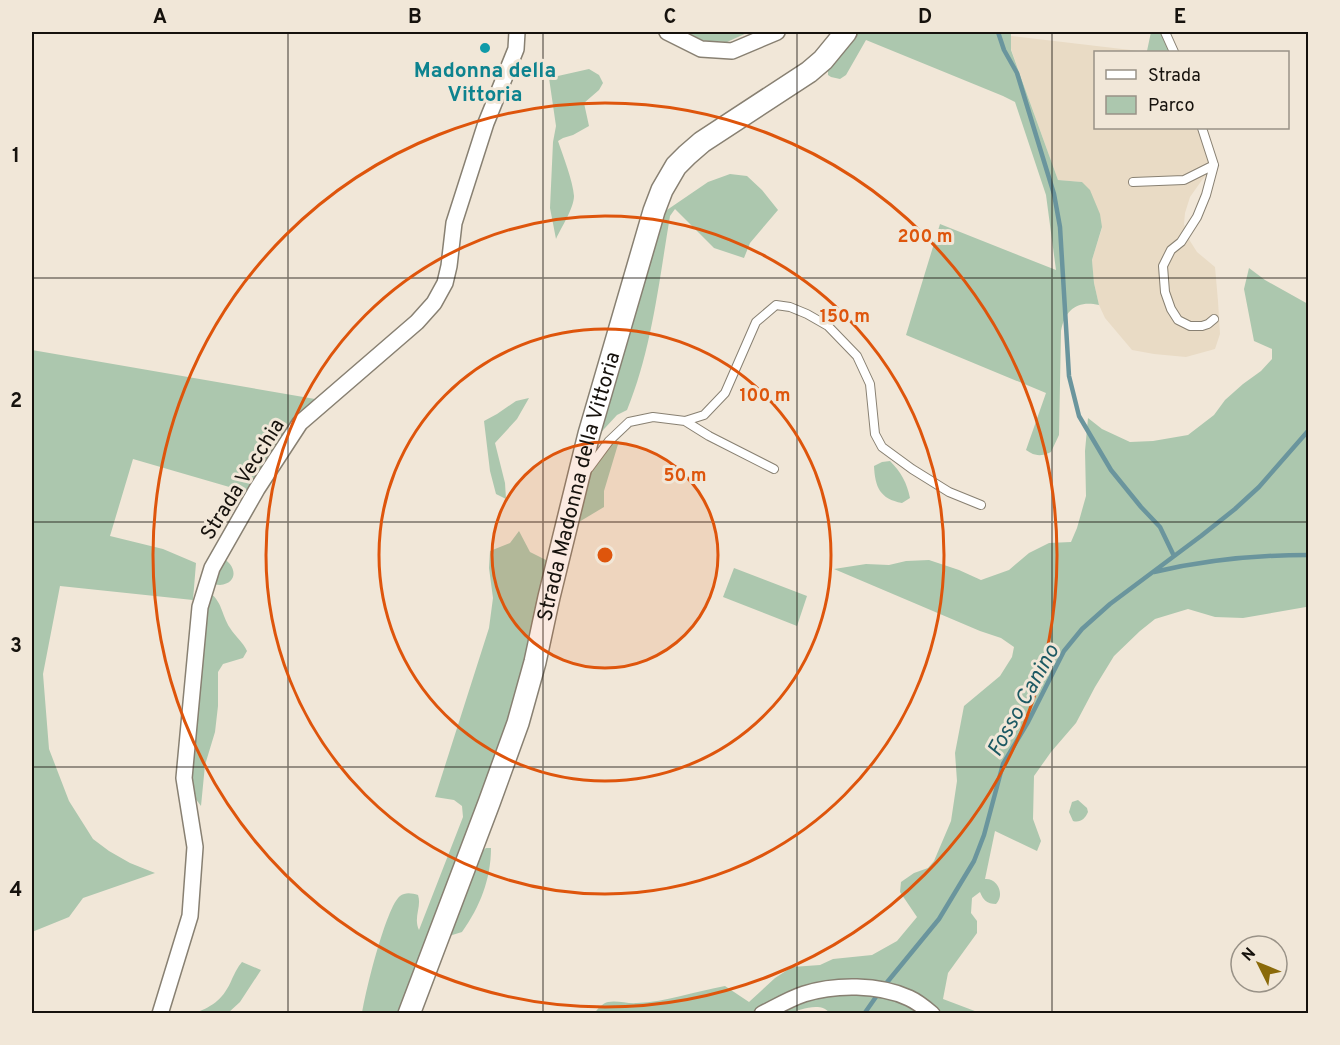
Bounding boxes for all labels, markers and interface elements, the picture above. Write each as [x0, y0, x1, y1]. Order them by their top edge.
text: A [153, 5, 167, 31]
text: B [408, 5, 422, 31]
text: C [664, 5, 676, 31]
text: D [918, 5, 932, 31]
text: E [1174, 5, 1186, 31]
marker: Madonna della Vittoria [478, 41, 492, 55]
legend [1094, 51, 1289, 129]
place label: Madonna della Vittoria [414, 58, 556, 109]
text: Strada [1148, 65, 1201, 88]
text: Parco [1148, 95, 1194, 118]
text: 1 [12, 144, 20, 170]
text: 200 m [897, 226, 953, 249]
text: 150 m [820, 306, 870, 329]
street label: Strada Madonna della Vittoria [532, 349, 627, 624]
text: 100 m [739, 385, 791, 408]
text: 2 [10, 389, 22, 415]
street label: Strada Vecchia [195, 414, 291, 546]
text: 50 m [663, 465, 707, 488]
centre of rings [595, 545, 615, 565]
text: 3 [10, 634, 22, 660]
water label: Fosso Canino [982, 640, 1066, 762]
text: 4 [10, 878, 22, 904]
north arrow [1229, 934, 1289, 994]
text: N [1238, 944, 1261, 966]

